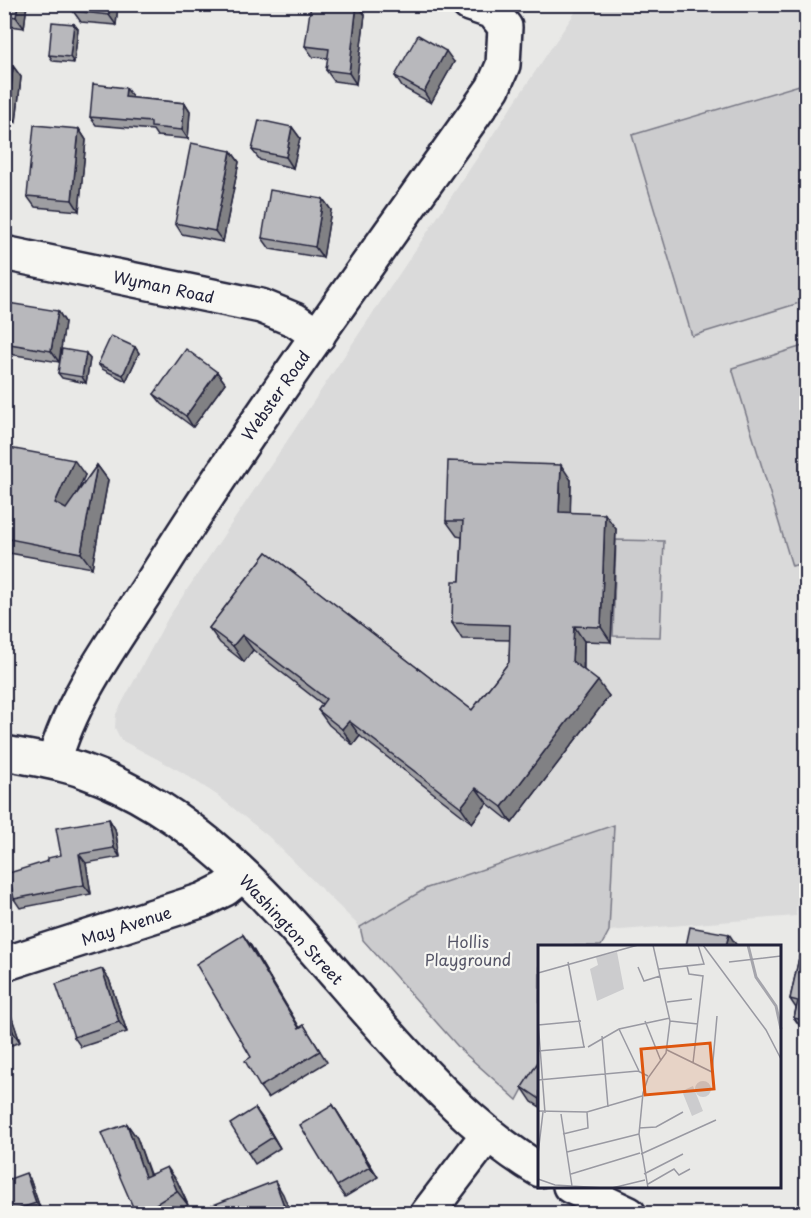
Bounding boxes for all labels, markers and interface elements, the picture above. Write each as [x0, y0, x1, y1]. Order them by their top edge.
street label: Wyman Road [111, 264, 217, 308]
street label: Webster Road [235, 345, 315, 445]
street label: Washington Street [234, 868, 350, 990]
street label: May Avenue [78, 899, 174, 951]
park label: Hollis Playground [425, 929, 511, 971]
inset map [538, 945, 781, 1188]

